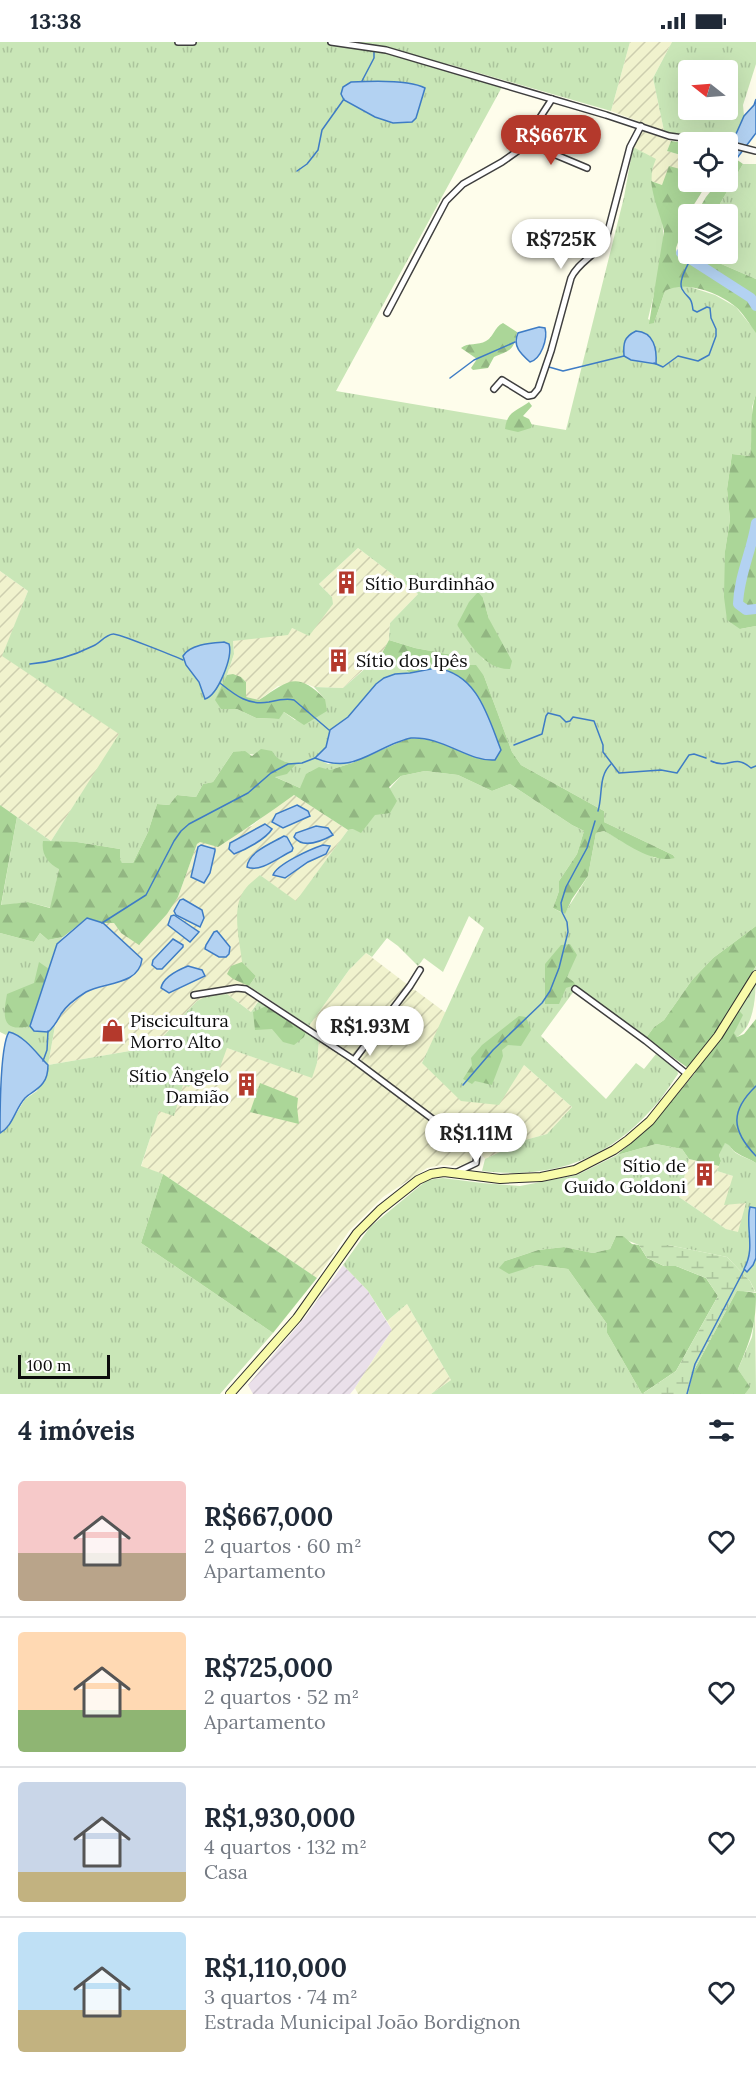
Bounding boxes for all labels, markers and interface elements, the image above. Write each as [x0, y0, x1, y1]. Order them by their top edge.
text: 13:38 [30, 7, 82, 35]
north arrow [678, 60, 738, 120]
map controls [678, 60, 738, 264]
pin: R$667K [502, 115, 600, 166]
text: R$667K [515, 122, 587, 147]
button: locate [678, 132, 738, 192]
button: layers [678, 204, 738, 264]
pin: R$725K [512, 219, 610, 270]
text: R$725K [526, 226, 596, 251]
building icon: Sítio Burdinhão [334, 570, 360, 596]
place label: Sítio Burdinhão [365, 572, 495, 595]
building icon: Sítio dos Ipês [325, 647, 351, 673]
place label: Sítio dos Ipês [356, 649, 468, 672]
pin: R$1.93M [315, 1006, 425, 1057]
place label: Piscicultura Morro Alto [130, 1009, 229, 1053]
text: R$1.93M [330, 1013, 410, 1038]
shop icon: Piscicultura Morro Alto [99, 1017, 125, 1043]
place label: Sítio Ângelo Damião [129, 1064, 229, 1108]
building icon: Sítio Ângelo Damião [234, 1072, 260, 1098]
pin: R$1.11M [421, 1113, 531, 1164]
text: R$1.11M [439, 1120, 513, 1145]
place label: Sítio de Guido Goldoni [564, 1154, 686, 1198]
building icon: Sítio de Guido Goldoni [691, 1162, 717, 1188]
scale bar [18, 1352, 110, 1380]
text: 100 m [27, 1355, 71, 1375]
text: 4 imóveis [18, 1414, 135, 1447]
icon: filters [705, 1414, 738, 1447]
text: R$667,000 [204, 1500, 333, 1533]
icon: home [66, 1505, 138, 1577]
icon: heart [705, 1525, 738, 1558]
text: 2 quartos · 60 m² [204, 1533, 362, 1558]
text: Apartamento [204, 1558, 326, 1583]
text: R$725,000 [204, 1651, 333, 1684]
icon: home [66, 1656, 138, 1728]
icon: heart [705, 1676, 738, 1709]
text: 2 quartos · 52 m² [204, 1684, 359, 1709]
text: Apartamento [204, 1709, 326, 1734]
text: R$1,930,000 [204, 1801, 356, 1834]
icon: home [66, 1806, 138, 1878]
icon: heart [705, 1826, 738, 1859]
text: 4 quartos · 132 m² [204, 1834, 367, 1859]
text: Casa [204, 1859, 248, 1884]
text: R$1,110,000 [204, 1951, 347, 1984]
icon: home [66, 1956, 138, 2028]
icon: heart [705, 1976, 738, 2009]
text: 3 quartos · 74 m² [204, 1984, 358, 2009]
text: Estrada Municipal João Bordignon [204, 2009, 521, 2034]

